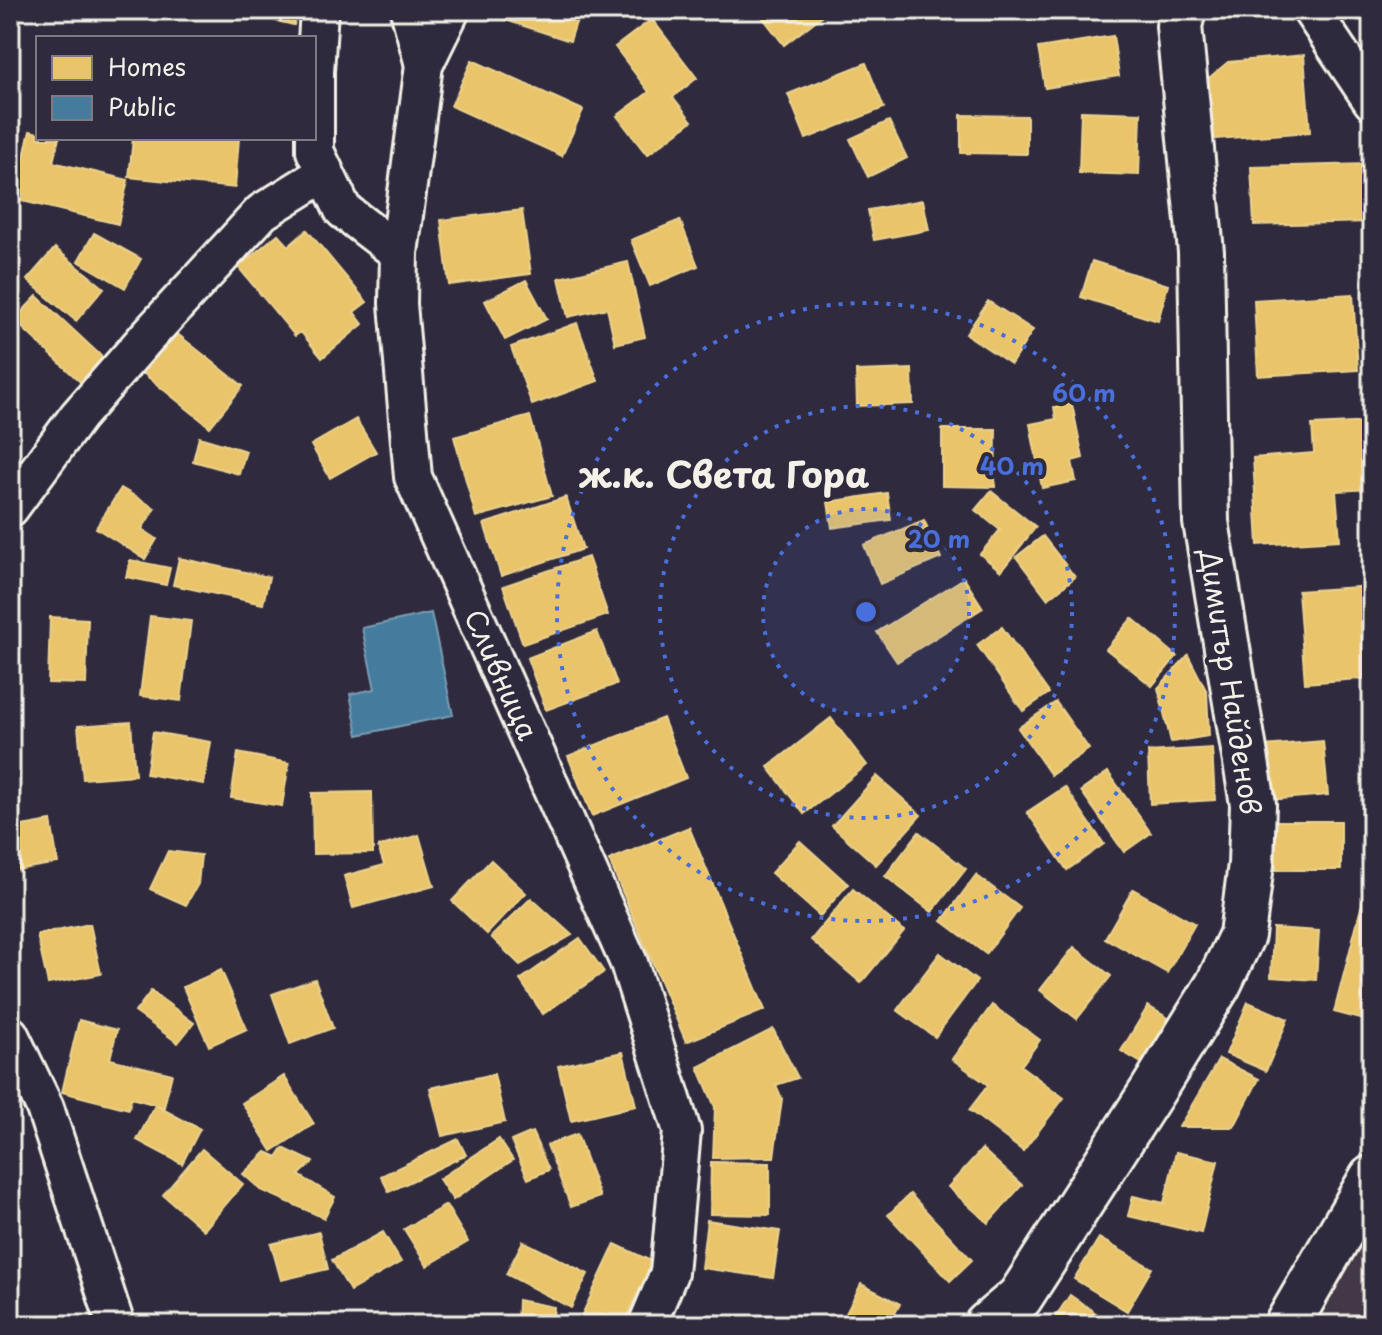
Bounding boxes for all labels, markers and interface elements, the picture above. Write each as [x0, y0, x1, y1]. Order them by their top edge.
legend [36, 36, 316, 140]
text: Homes [108, 48, 186, 84]
text: Public [108, 88, 176, 124]
text: 60 m [1052, 374, 1116, 410]
district label: ж.к. Света Гора [579, 446, 870, 500]
text: 40 m [980, 447, 1044, 483]
text: 20 m [908, 520, 970, 556]
street label: Димитър Найденов [1189, 545, 1274, 818]
centre of rings [852, 598, 880, 626]
street label: Сливница [454, 602, 550, 747]

